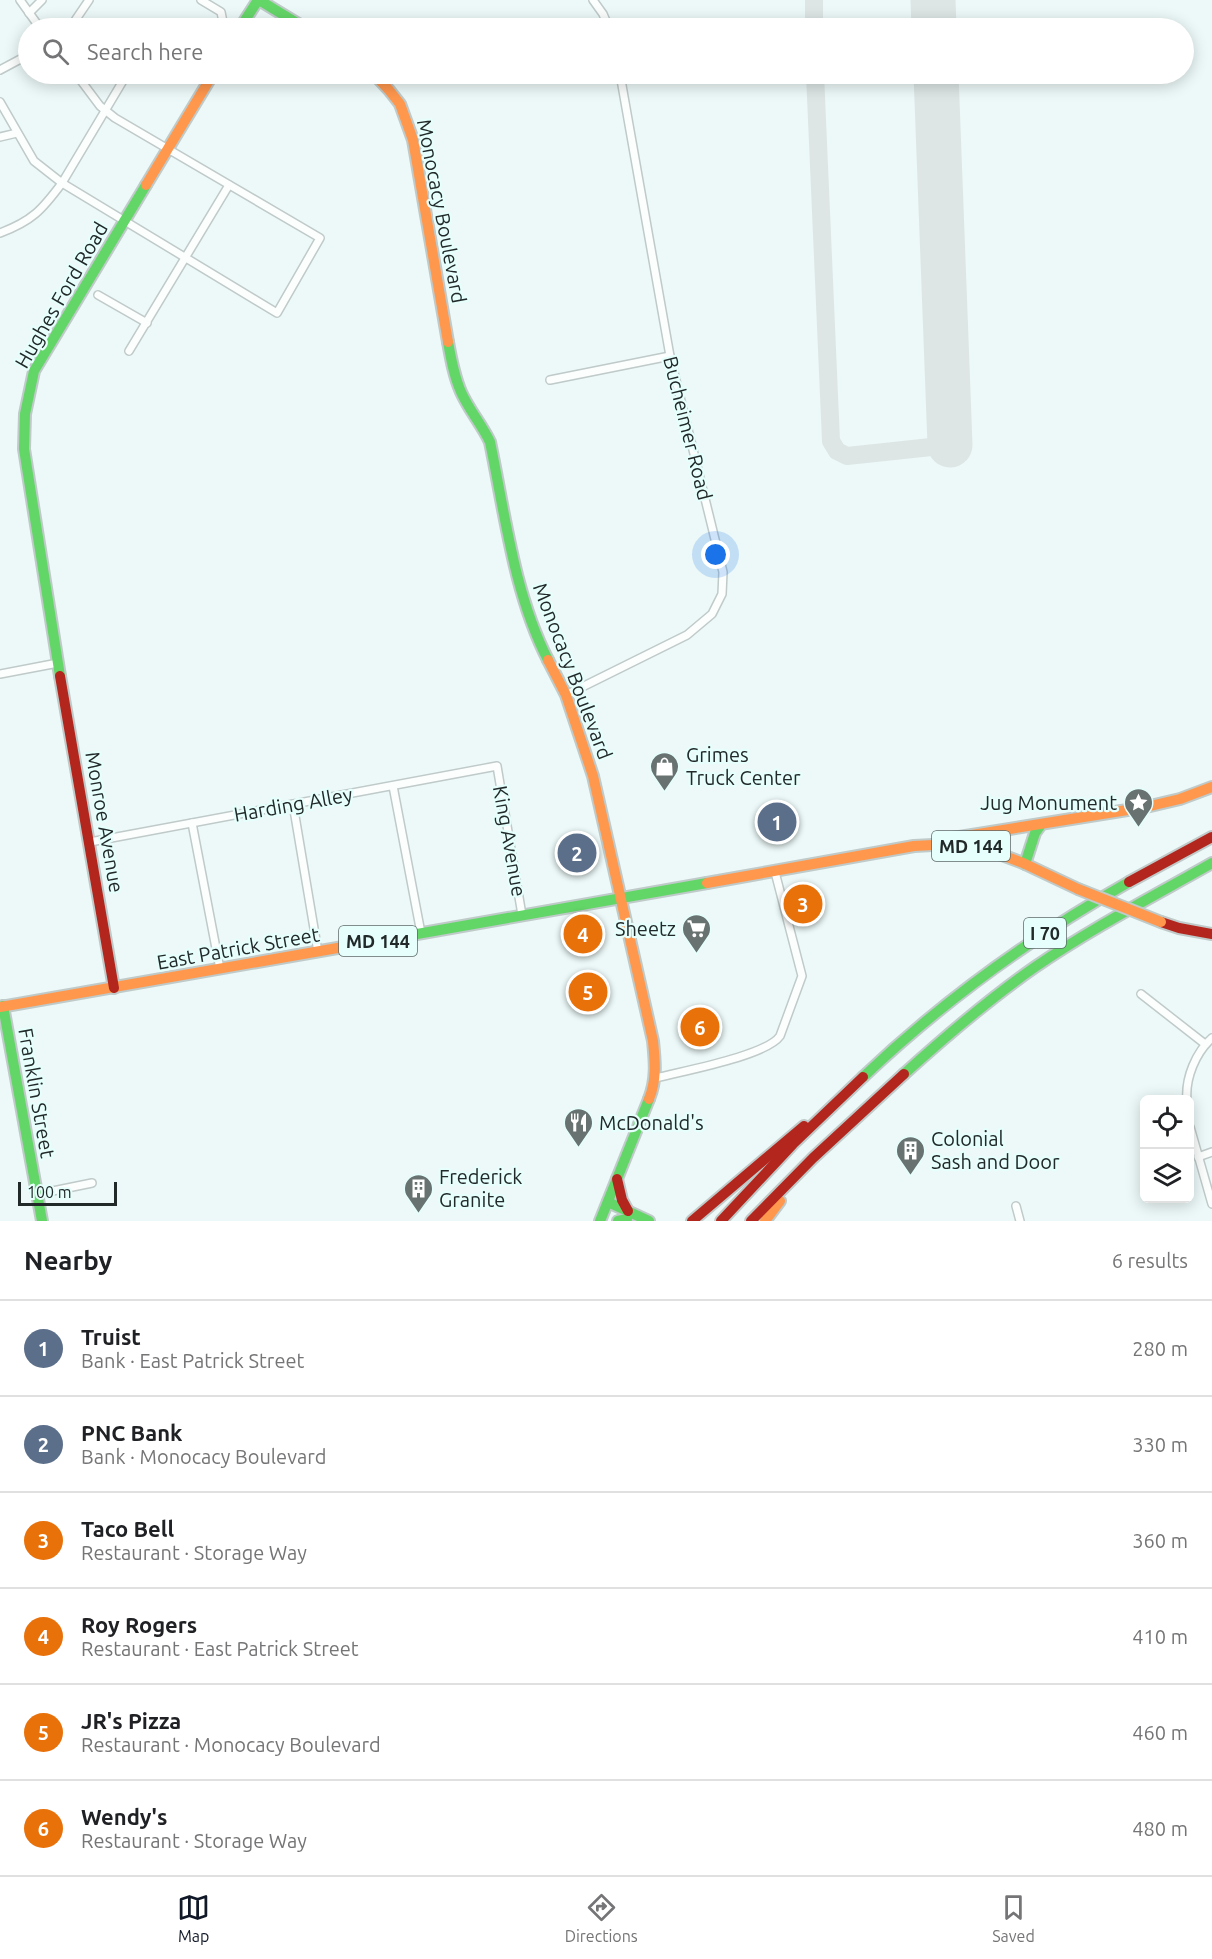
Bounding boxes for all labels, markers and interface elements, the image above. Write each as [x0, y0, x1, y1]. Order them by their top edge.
search box [18, 18, 1194, 84]
icon: search [39, 35, 72, 68]
text: Search here [87, 39, 203, 64]
street label: Monocacy Boulevard [413, 117, 471, 305]
street label: Hughes Ford Road [10, 218, 112, 372]
street label: Bucheimer Road [659, 354, 717, 502]
your location [701, 540, 730, 569]
street label: Monocacy Boulevard [529, 580, 617, 762]
place label: Grimes Truck Center [686, 743, 801, 789]
street label: Monroe Avenue [81, 750, 129, 894]
shop icon: Grimes Truck Center [649, 750, 681, 792]
street label: Harding Alley [232, 782, 354, 826]
street label: King Avenue [489, 784, 531, 898]
place icon: Jug Monument [1122, 786, 1154, 828]
place label: Jug Monument [980, 791, 1117, 814]
pin: 1 [758, 800, 796, 844]
pin: 2 [558, 830, 596, 876]
road number: MD 144 [932, 831, 1010, 861]
pin: 3 [784, 882, 822, 926]
pin: 4 [564, 912, 602, 956]
supermarket icon: Sheetz [681, 912, 713, 954]
place label: Sheetz [615, 917, 676, 940]
road number: I 70 [1024, 918, 1066, 948]
street label: East Patrick Street [155, 922, 321, 974]
road number: MD 144 [339, 926, 417, 956]
pin: 5 [568, 970, 608, 1014]
pin: 6 [680, 1004, 720, 1050]
street label: Franklin Street [14, 1026, 60, 1160]
map controls [1140, 1095, 1194, 1203]
button: locate [1140, 1095, 1194, 1149]
restaurant icon: McDonald's [562, 1106, 594, 1148]
place label: McDonald's [599, 1111, 704, 1134]
place label: Colonial Sash and Door [931, 1127, 1060, 1173]
building icon: Colonial Sash and Door [894, 1134, 926, 1176]
button: layers [1140, 1149, 1194, 1203]
place label: Frederick Granite [439, 1165, 522, 1211]
building icon: Frederick Granite [402, 1172, 434, 1214]
scale bar [18, 1179, 117, 1206]
text: 100 m [27, 1183, 72, 1201]
text: Nearby [24, 1246, 112, 1275]
text: 6 results [1112, 1249, 1188, 1272]
text: Truist [81, 1324, 141, 1349]
text: 1 [38, 1337, 49, 1360]
text: 280 m [1132, 1337, 1188, 1360]
text: Bank · East Patrick Street [81, 1349, 304, 1372]
text: PNC Bank [81, 1420, 182, 1445]
text: 2 [38, 1433, 49, 1456]
text: 330 m [1132, 1433, 1188, 1456]
text: Bank · Monocacy Boulevard [81, 1445, 326, 1468]
text: Taco Bell [81, 1516, 174, 1541]
text: 3 [38, 1529, 49, 1552]
text: 360 m [1132, 1529, 1188, 1552]
text: Restaurant · Storage Way [81, 1541, 307, 1564]
text: Roy Rogers [81, 1612, 197, 1637]
text: 4 [38, 1625, 49, 1648]
text: 410 m [1132, 1625, 1188, 1648]
text: Restaurant · East Patrick Street [81, 1637, 359, 1660]
text: JR's Pizza [81, 1708, 181, 1733]
text: 5 [38, 1721, 49, 1744]
text: 460 m [1132, 1721, 1188, 1744]
text: Restaurant · Monocacy Boulevard [81, 1733, 381, 1756]
text: Wendy's [81, 1804, 167, 1829]
text: 6 [38, 1817, 49, 1840]
text: 480 m [1132, 1817, 1188, 1840]
text: Restaurant · Storage Way [81, 1829, 307, 1852]
tab: Map [177, 1891, 210, 1945]
tab: Directions [565, 1891, 638, 1945]
tab: Saved [992, 1891, 1035, 1945]

